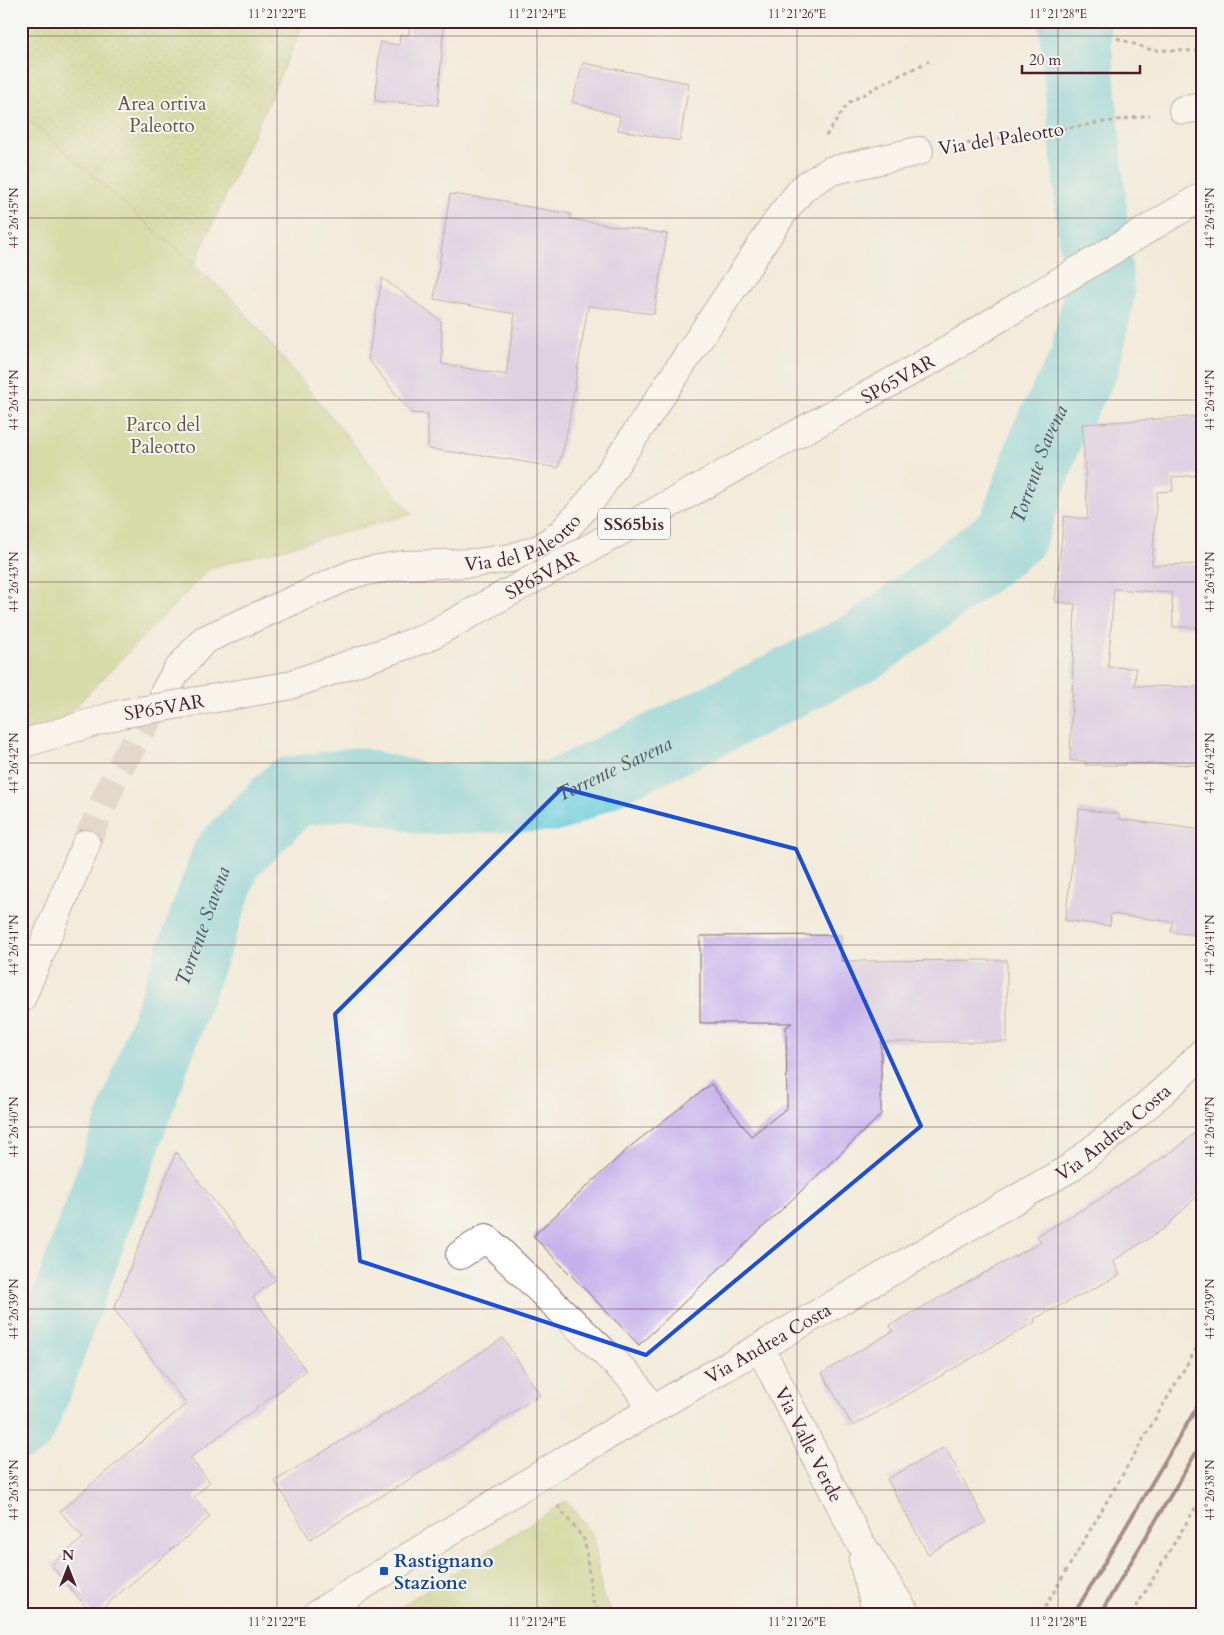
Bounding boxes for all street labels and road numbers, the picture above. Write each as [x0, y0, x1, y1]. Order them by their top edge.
street label: Via del Paleotto [937, 116, 1066, 162]
street label: SP65VAR [856, 348, 940, 410]
road number: SS65bis [598, 508, 670, 540]
street label: Via del Paleotto [464, 509, 587, 577]
street label: SP65VAR [501, 544, 585, 606]
street label: SP65VAR [122, 688, 207, 727]
street label: Via Andrea Costa [1051, 1078, 1177, 1188]
street label: Via Andrea Costa [700, 1297, 836, 1390]
street label: Via Valle Verde [768, 1382, 849, 1507]

